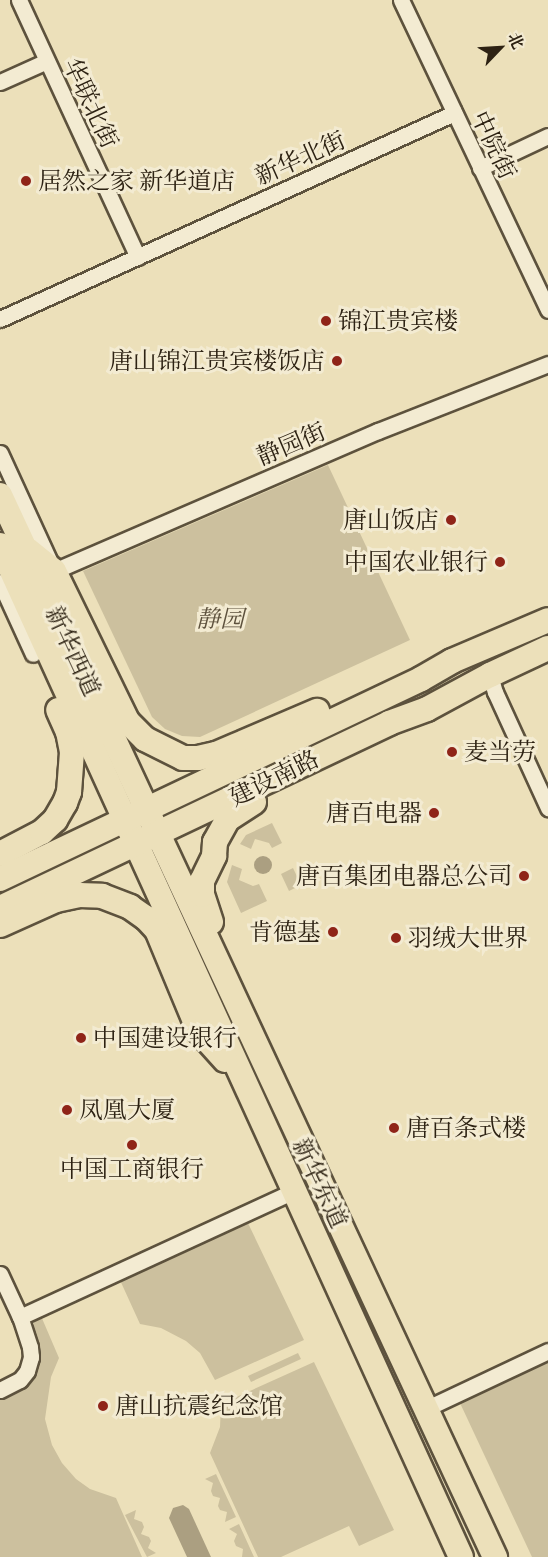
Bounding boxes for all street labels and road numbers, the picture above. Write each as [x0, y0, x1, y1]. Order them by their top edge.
street label: 华联北街 [58, 53, 124, 153]
street label: 中院街 [466, 106, 522, 184]
street label: 新华北街 [250, 125, 350, 191]
street label: 静园街 [252, 417, 330, 471]
street label: 新华西道 [40, 601, 106, 701]
street label: 建设南路 [225, 744, 323, 812]
street label: 新华东道 [287, 1133, 353, 1233]

